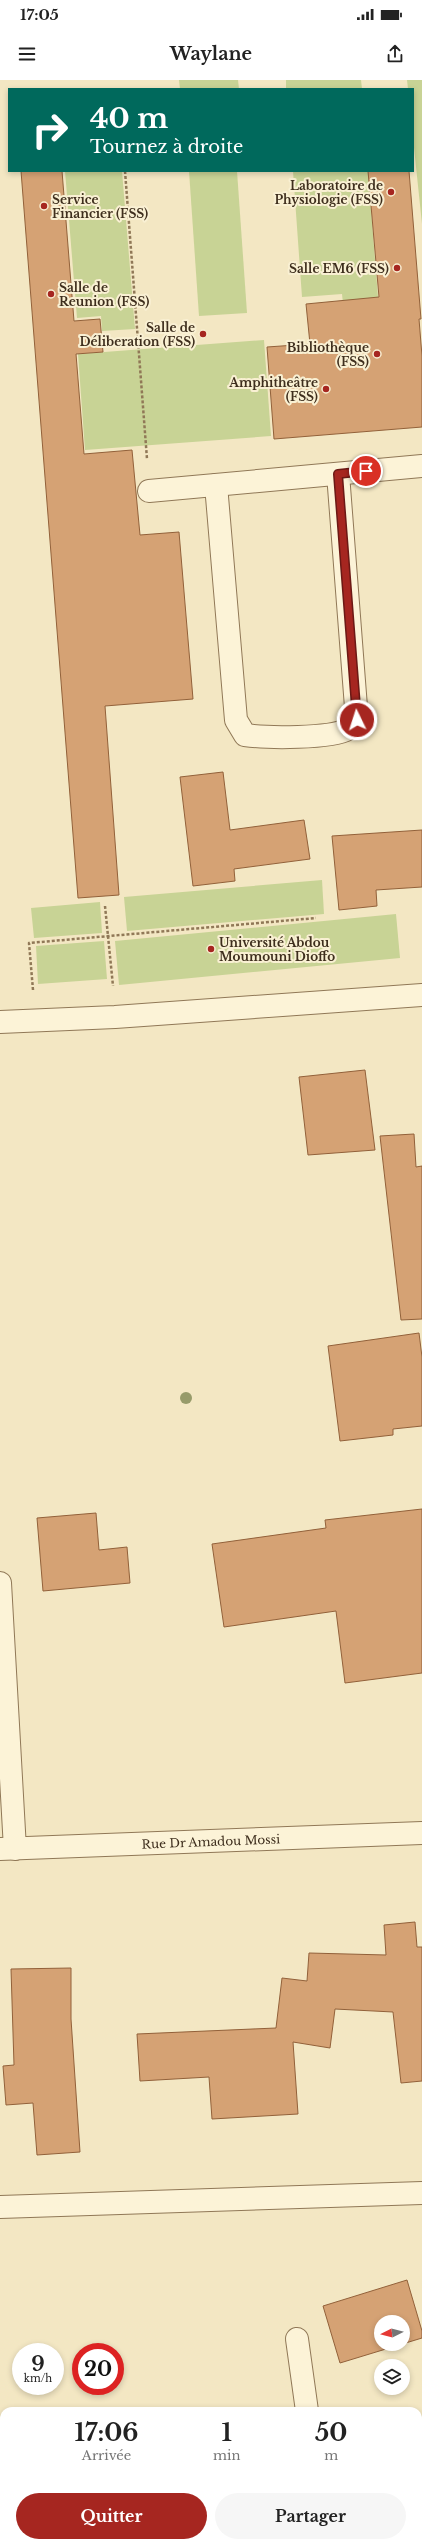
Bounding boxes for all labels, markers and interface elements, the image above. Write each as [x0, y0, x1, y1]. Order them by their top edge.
text: 17:05 [20, 5, 59, 24]
icon: menu [16, 43, 38, 65]
text: Waylane [170, 43, 252, 65]
icon: share [384, 43, 406, 65]
text: 40 m [90, 101, 168, 136]
icon: right [24, 104, 76, 156]
text: Tournez à droite [90, 136, 243, 158]
place label: Laboratoire de Physiologie (FSS) [274, 178, 383, 207]
marker: Laboratoire de Physiologie (FSS) [386, 187, 396, 197]
place label: Service Financier (FSS) [52, 192, 148, 221]
marker: Service Financier (FSS) [39, 201, 49, 211]
place label: Salle EM6 (FSS) [289, 261, 389, 276]
marker: Salle EM6 (FSS) [392, 263, 402, 273]
place label: Salle de Reunion (FSS) [59, 280, 149, 309]
marker: Salle de Reunion (FSS) [46, 289, 56, 299]
place label: Salle de Déliberation (FSS) [79, 320, 195, 349]
marker: Salle de Déliberation (FSS) [198, 329, 208, 339]
place label: Bibliothèque (FSS) [287, 340, 369, 369]
marker: Bibliothèque (FSS) [372, 349, 382, 359]
place label: Amphitheâtre (FSS) [228, 375, 318, 404]
marker: Amphitheâtre (FSS) [321, 384, 331, 394]
pin [349, 454, 383, 488]
icon: arrive [355, 460, 377, 482]
position arrow [336, 699, 378, 741]
place label: Université Abdou Moumouni Dioffo [219, 935, 335, 964]
marker: Université Abdou Moumouni Dioffo [206, 944, 216, 954]
street label: Rue Dr Amadou Mossi [141, 1831, 280, 1851]
north arrow [374, 2315, 410, 2351]
map controls [374, 2315, 410, 2395]
speed limit sign: 20 [72, 2343, 124, 2395]
text: 9 [31, 2352, 45, 2376]
button: layers [374, 2359, 410, 2395]
text: km/h [24, 2372, 52, 2385]
text: 17:06 [75, 2418, 139, 2447]
text: 1 [222, 2418, 232, 2447]
text: 50 [315, 2418, 347, 2447]
text: Arrivée [82, 2447, 131, 2464]
text: min [213, 2447, 240, 2464]
text: m [324, 2447, 338, 2464]
button: Quitter [16, 2493, 207, 2539]
button: Partager [215, 2493, 406, 2539]

